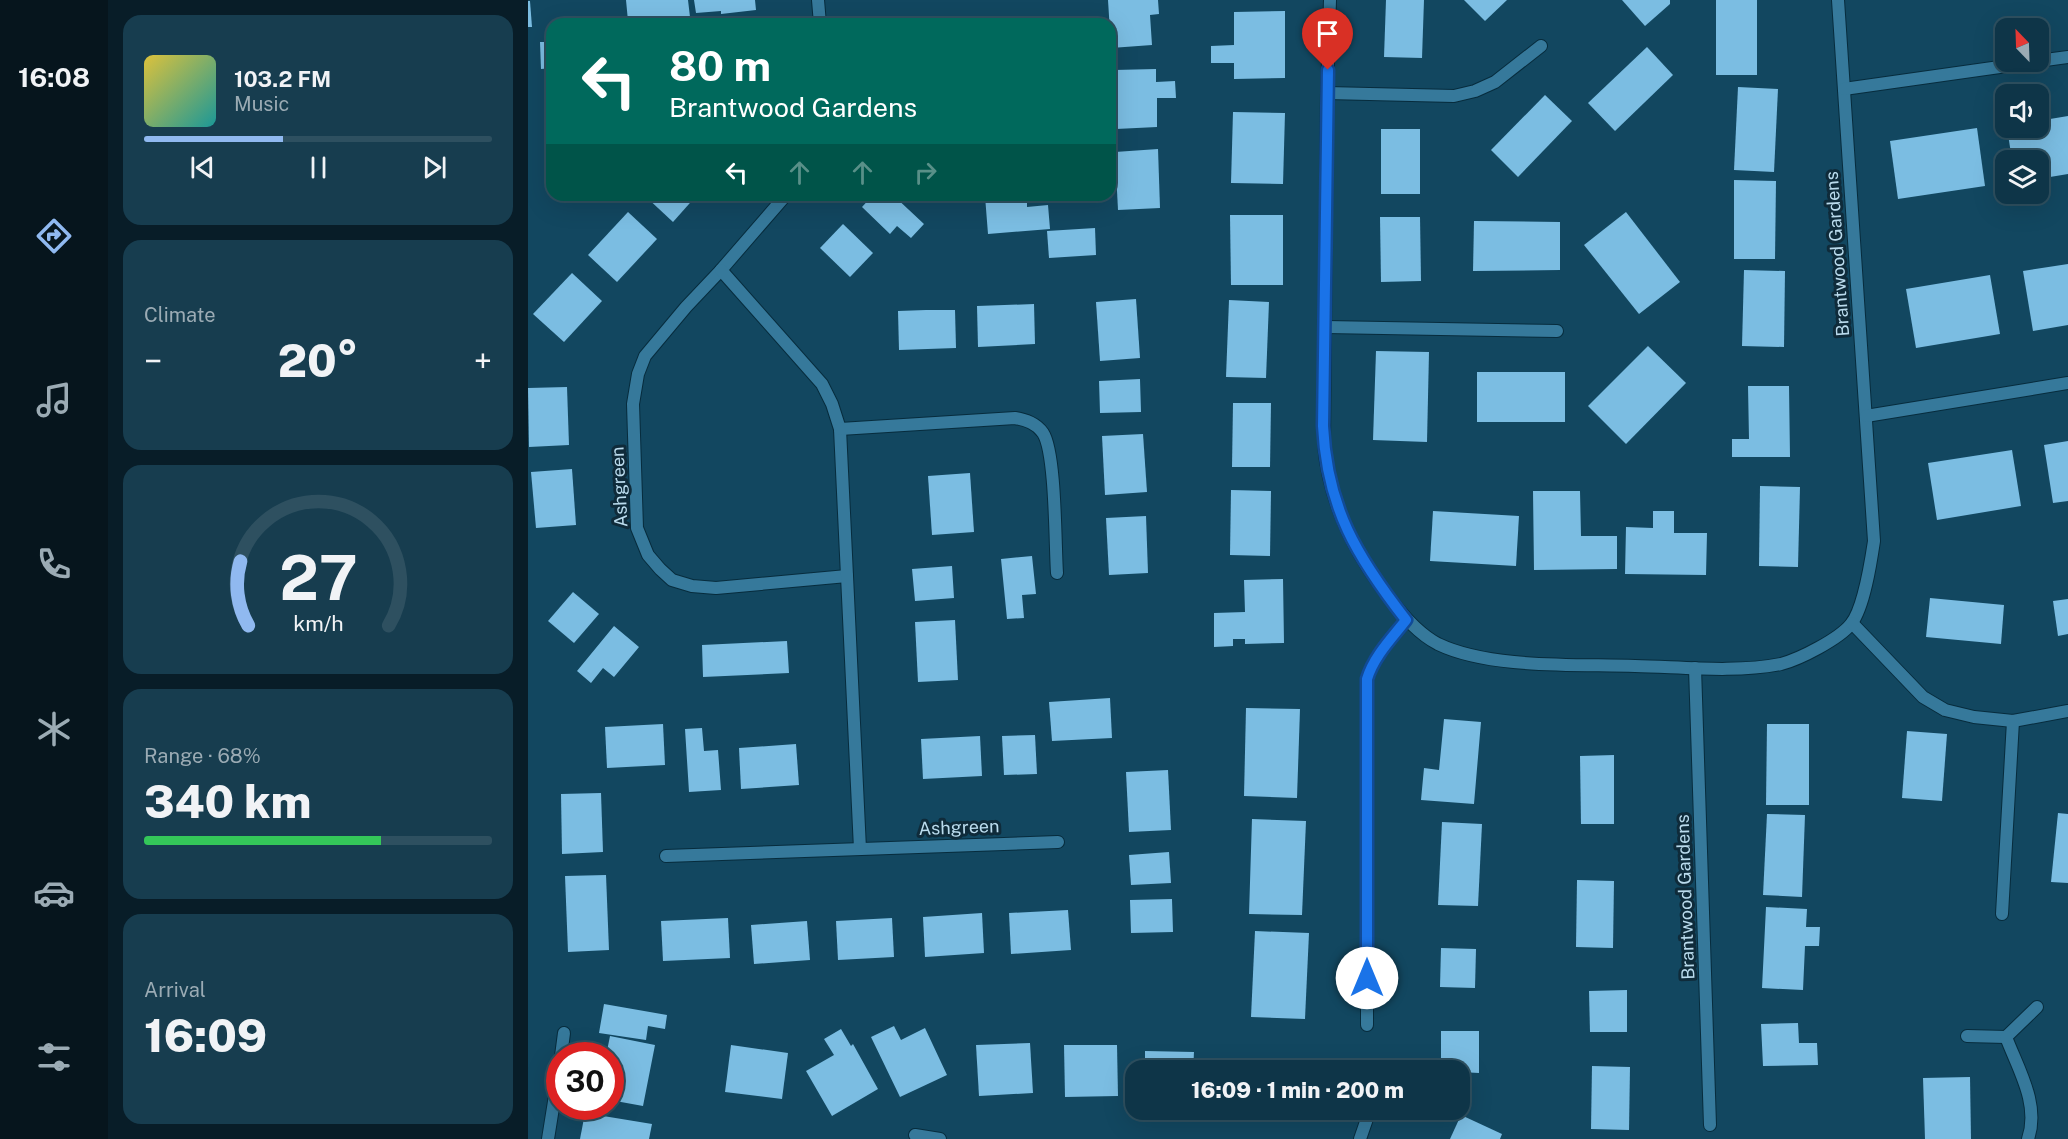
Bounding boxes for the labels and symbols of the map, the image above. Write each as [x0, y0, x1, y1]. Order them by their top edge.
pin [1302, 8, 1353, 70]
north arrow [1995, 18, 2049, 72]
street label: Brantwood Gardens [1821, 171, 1853, 337]
street label: Ashgreen [606, 446, 632, 528]
street label: Brantwood Gardens [1672, 814, 1698, 980]
street label: Ashgreen [918, 815, 1000, 839]
position arrow [1335, 946, 1399, 1010]
speed limit sign: 30 [546, 1042, 624, 1120]

